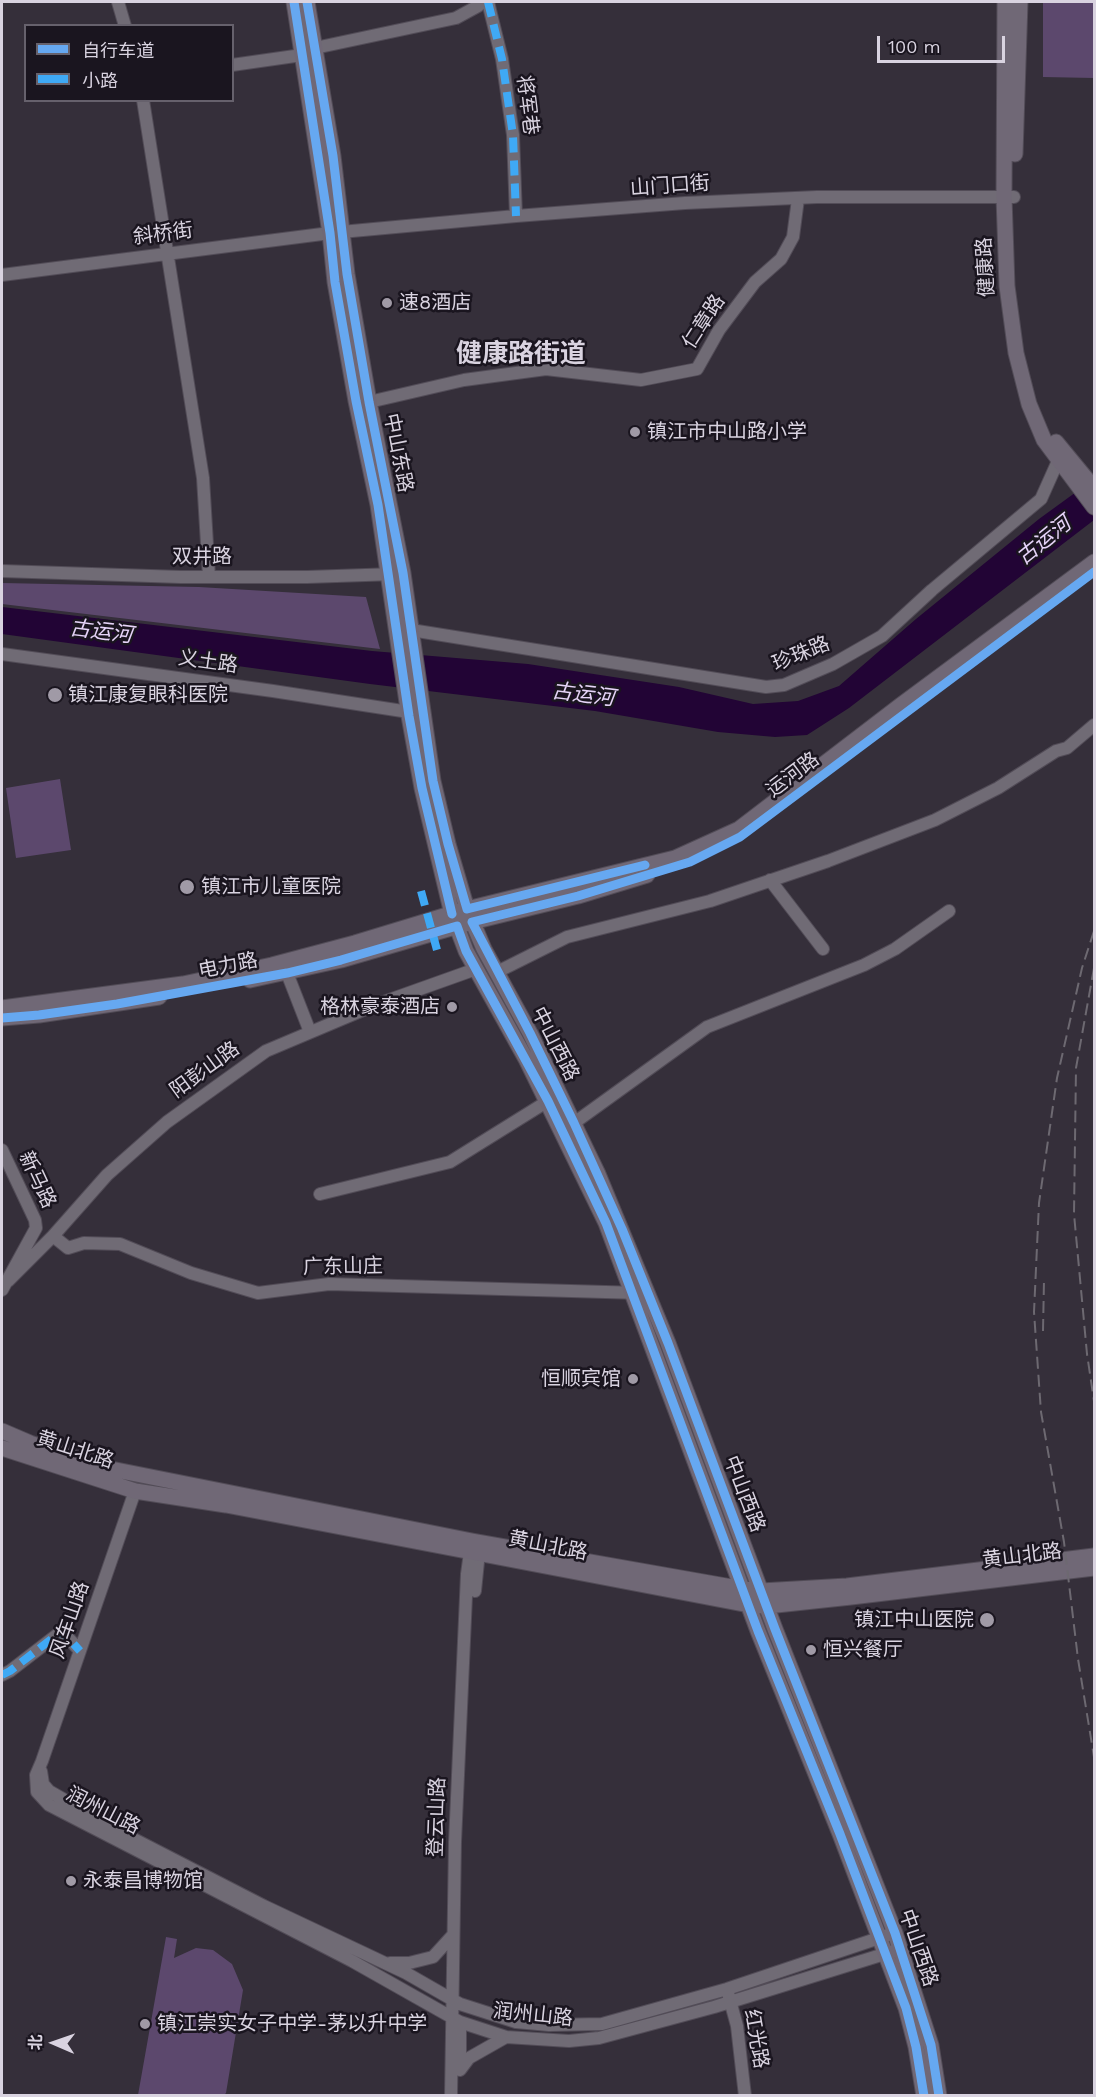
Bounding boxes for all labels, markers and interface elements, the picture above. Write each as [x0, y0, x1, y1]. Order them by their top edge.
legend [24, 24, 234, 102]
scale bar [880, 24, 1008, 62]
text: 100 m [888, 36, 941, 57]
text: 自行车道 [82, 40, 154, 61]
text: 小路 [82, 70, 118, 91]
street label: 将军巷 [511, 74, 543, 136]
street label: 山门口街 [629, 171, 711, 201]
street label: 斜桥街 [132, 218, 194, 250]
street label: 健康路 [972, 236, 1000, 298]
street label: 仁章路 [678, 290, 730, 354]
place label: 速8酒店 [399, 291, 471, 315]
marker: 速8酒店 [380, 296, 394, 310]
district label: 健康路街道 [456, 338, 586, 370]
street label: 中山东路 [379, 411, 417, 495]
place label: 镇江市中山路小学 [647, 420, 807, 444]
marker: 镇江市中山路小学 [628, 425, 642, 439]
water label: 古运河 [1012, 511, 1076, 571]
street label: 双井路 [172, 545, 232, 569]
water label: 古运河 [68, 616, 134, 648]
street label: 珍珠路 [769, 632, 833, 676]
street label: 义土路 [177, 646, 239, 678]
water label: 古运河 [550, 679, 616, 711]
place label: 镇江康复眼科医院 [68, 683, 228, 707]
marker: 镇江康复眼科医院 [46, 686, 64, 704]
street label: 运河路 [762, 747, 824, 803]
place label: 镇江市儿童医院 [201, 875, 341, 899]
marker: 镇江市儿童医院 [178, 878, 196, 896]
street label: 电力路 [196, 948, 260, 984]
place label: 格林豪泰酒店 [320, 995, 440, 1019]
marker: 格林豪泰酒店 [445, 1000, 459, 1014]
street label: 中山西路 [526, 1003, 584, 1085]
street label: 阳彭山路 [166, 1037, 244, 1103]
street label: 新马路 [13, 1148, 61, 1212]
street label: 广东山庄 [303, 1254, 383, 1280]
place label: 恒顺宾馆 [541, 1367, 621, 1391]
marker: 恒顺宾馆 [626, 1372, 640, 1386]
street label: 黄山北路 [33, 1426, 117, 1474]
street label: 中山西路 [718, 1452, 770, 1536]
street label: 黄山北路 [506, 1527, 590, 1565]
street label: 黄山北路 [981, 1539, 1063, 1573]
street label: 风车山路 [46, 1578, 94, 1662]
place label: 镇江中山医院 [854, 1608, 974, 1632]
marker: 镇江中山医院 [978, 1611, 996, 1629]
place label: 恒兴餐厅 [823, 1638, 903, 1662]
marker: 恒兴餐厅 [804, 1643, 818, 1657]
street label: 登云山路 [424, 1777, 450, 1857]
street label: 润州山路 [62, 1782, 144, 1840]
place label: 永泰昌博物馆 [83, 1869, 203, 1893]
marker: 永泰昌博物馆 [64, 1874, 78, 1888]
street label: 中山西路 [894, 1906, 942, 1990]
street label: 润州山路 [492, 1999, 574, 2031]
street label: 红光路 [739, 2007, 773, 2071]
place label: 镇江崇实女子中学-茅以升中学 [157, 2012, 427, 2036]
north arrow [24, 2013, 84, 2073]
marker: 镇江崇实女子中学-茅以升中学 [138, 2017, 152, 2031]
text: 北 [26, 2034, 45, 2051]

